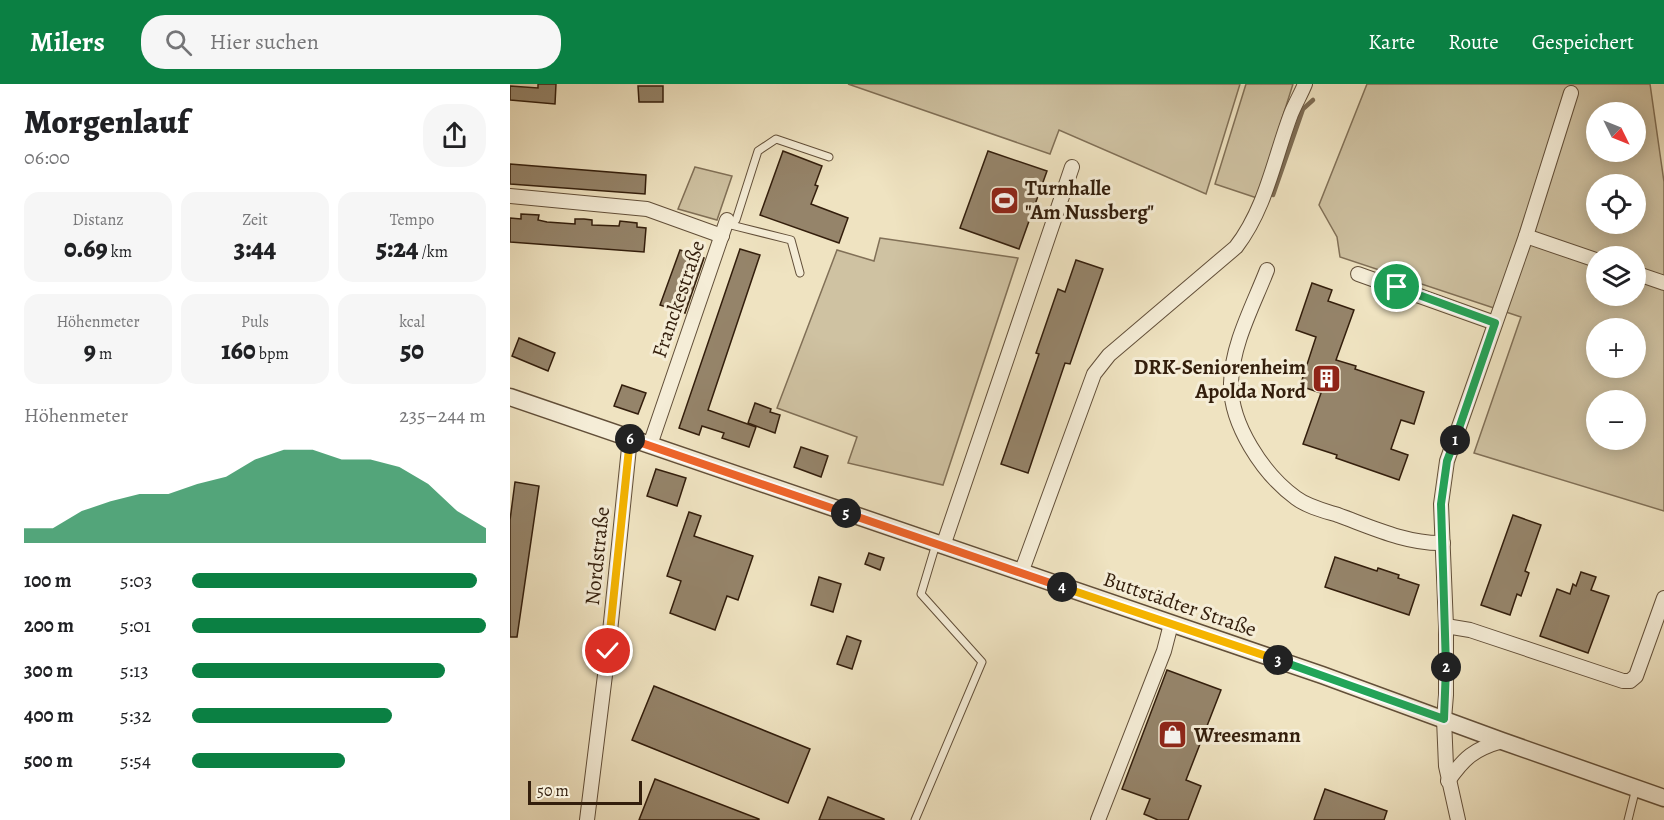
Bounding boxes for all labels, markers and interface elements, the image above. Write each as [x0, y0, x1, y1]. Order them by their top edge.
search box [141, 15, 561, 69]
text: Milers [30, 23, 105, 61]
icon: search [162, 26, 195, 59]
text: Hier suchen [210, 27, 319, 57]
text: Karte [1368, 28, 1415, 56]
text: Route [1448, 28, 1499, 56]
text: Gespeichert [1532, 28, 1634, 56]
text: Morgenlauf [24, 99, 189, 144]
north arrow [1586, 102, 1646, 162]
map controls [1586, 102, 1646, 450]
button: share [423, 104, 486, 167]
text: 06:00 [24, 144, 70, 171]
place label: Turnhalle "Am Nussberg" [1025, 174, 1154, 226]
button: locate [1586, 174, 1646, 234]
sports icon: Turnhalle "Am Nussberg" [988, 184, 1020, 216]
text: Distanz [72, 209, 124, 231]
text: Zeit [242, 209, 268, 231]
text: Tempo [390, 209, 434, 231]
text: 0.69 [64, 231, 108, 266]
text: 3:44 [234, 231, 276, 266]
text: 5:24 [376, 231, 418, 266]
street label: Franckestraße [645, 236, 711, 362]
text: km [108, 241, 132, 263]
text: /km [418, 241, 448, 263]
button: layers [1586, 246, 1646, 306]
pin [1371, 261, 1422, 312]
icon: arrive [1380, 270, 1413, 303]
text: Höhenmeter [56, 311, 140, 333]
text: Puls [241, 311, 269, 333]
text: kcal [399, 311, 425, 333]
button: + [1586, 318, 1646, 378]
text: 9 [84, 333, 96, 368]
text: 160 [221, 333, 256, 368]
text: 50 [400, 333, 424, 368]
text: m [96, 343, 112, 365]
text: bpm [256, 343, 289, 365]
place label: DRK-Seniorenheim Apolda Nord [1134, 353, 1307, 405]
building icon: DRK-Seniorenheim Apolda Nord [1311, 363, 1343, 395]
button: − [1586, 390, 1646, 450]
text: Höhenmeter [24, 402, 128, 429]
text: 235–244 m [399, 402, 486, 429]
pin: 6 [615, 424, 645, 454]
pin: 1 [1440, 425, 1470, 455]
text: 6 [626, 428, 634, 450]
text: 1 [1452, 429, 1458, 451]
pin: 5 [831, 498, 861, 528]
text: 5 [843, 502, 849, 524]
street label: Nordstraße [578, 505, 616, 607]
street label: Buttstädter Straße [1100, 565, 1260, 643]
text: 100 m [24, 567, 72, 594]
text: 5:03 [120, 567, 152, 594]
pin: 4 [1047, 572, 1077, 602]
text: 4 [1058, 576, 1066, 598]
text: 200 m [24, 612, 74, 639]
text: 5:01 [120, 612, 151, 639]
pin [582, 625, 633, 676]
icon: check [591, 634, 624, 667]
pin: 3 [1263, 645, 1293, 675]
text: 3 [1275, 649, 1281, 671]
pin: 2 [1431, 652, 1461, 682]
text: 2 [1442, 656, 1450, 678]
text: 300 m [24, 657, 73, 684]
text: 5:13 [120, 657, 149, 684]
text: 400 m [24, 702, 74, 729]
text: 5:32 [120, 702, 151, 729]
shop icon: Wreesmann [1157, 719, 1189, 751]
place label: Wreesmann [1193, 721, 1301, 749]
text: 500 m [24, 747, 73, 774]
text: 5:54 [120, 747, 151, 774]
scale bar [528, 778, 642, 806]
text: 50 m [537, 780, 569, 802]

